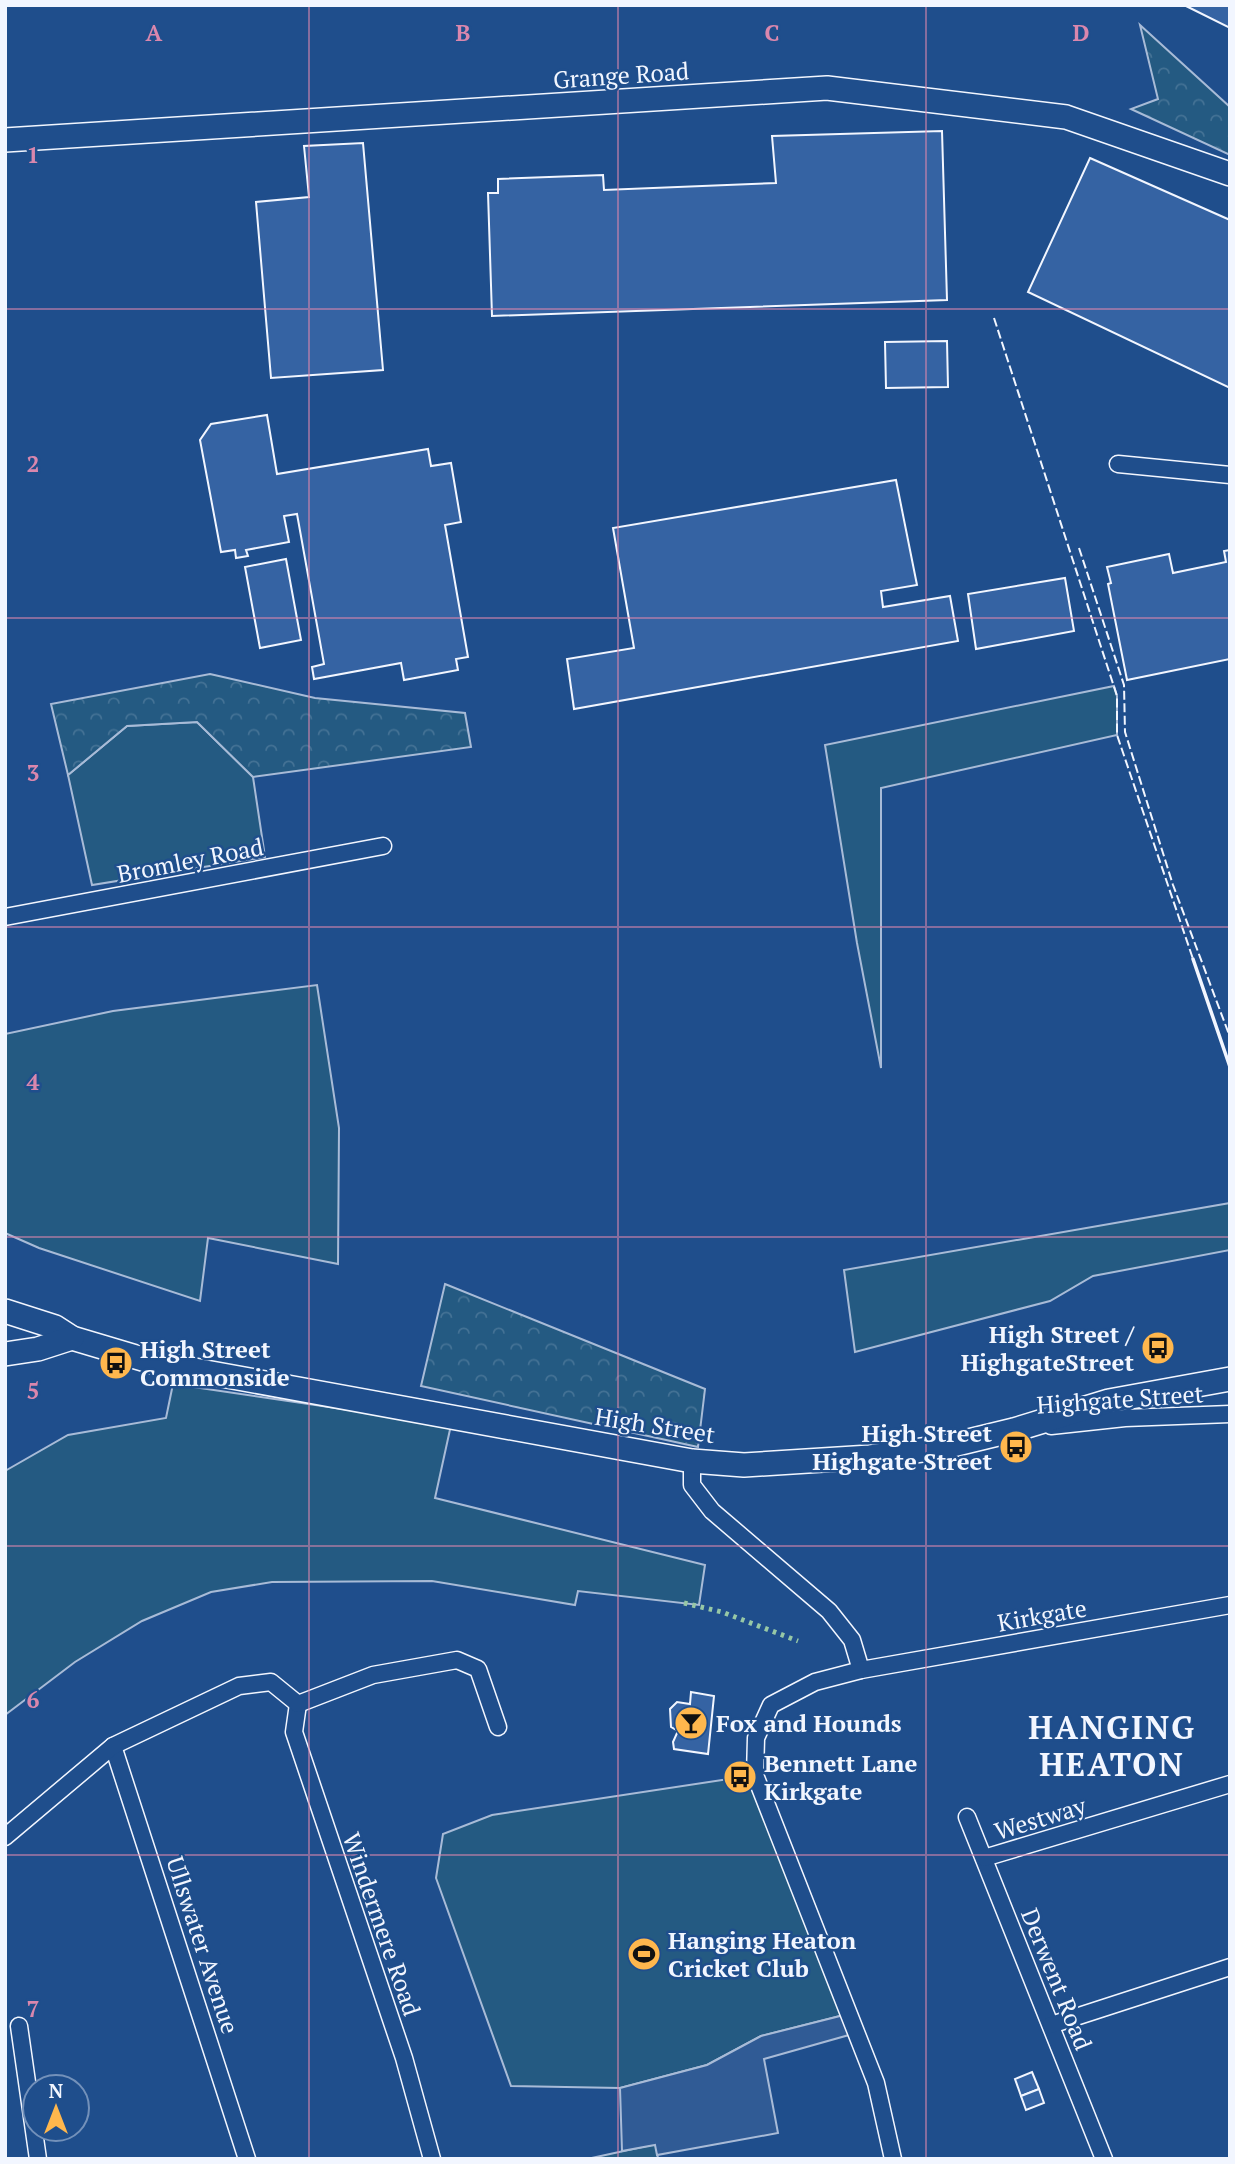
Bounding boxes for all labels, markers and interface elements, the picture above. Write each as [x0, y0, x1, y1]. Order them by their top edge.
text: A [146, 17, 163, 48]
text: B [456, 17, 471, 48]
text: C [765, 17, 780, 48]
text: D [1073, 17, 1090, 48]
street label: Grange Road [552, 54, 690, 96]
text: 1 [27, 139, 40, 170]
text: 2 [27, 448, 40, 479]
text: 3 [27, 757, 40, 788]
street label: Bromley Road [114, 830, 266, 890]
text: 4 [27, 1066, 40, 1097]
place label: High Street / HighgateStreet [961, 1318, 1136, 1378]
bus stop icon: High Street / HighgateStreet [1139, 1329, 1177, 1367]
place label: High Street Commonside [140, 1333, 290, 1393]
bus stop icon: High Street Commonside [97, 1344, 135, 1382]
text: 5 [27, 1375, 40, 1406]
street label: Highgate Street [1036, 1377, 1205, 1421]
street label: High Street [593, 1400, 717, 1450]
place label: High Street Highgate Street [812, 1417, 992, 1477]
bus stop icon: High Street Highgate Street [997, 1428, 1035, 1466]
street label: Kirkgate [995, 1591, 1089, 1639]
text: 6 [27, 1684, 40, 1715]
bar icon: Fox and Hounds [672, 1704, 710, 1742]
district label: HANGING HEATON [1028, 1706, 1196, 1785]
place label: Fox and Hounds [716, 1707, 902, 1739]
place label: Bennett Lane Kirkgate [764, 1747, 917, 1807]
bus stop icon: Bennett Lane Kirkgate [721, 1758, 759, 1796]
street label: Westway [990, 1789, 1090, 1847]
street label: Windermere Road [336, 1828, 428, 2020]
street label: Ullswater Avenue [159, 1852, 247, 2038]
street label: Derwent Road [1014, 1903, 1100, 2055]
place label: Hanging Heaton Cricket Club [668, 1924, 857, 1984]
sports icon: Hanging Heaton Cricket Club [625, 1935, 663, 1973]
text: 7 [27, 1993, 40, 2024]
north arrow [21, 2073, 91, 2143]
text: N [49, 2078, 64, 2103]

